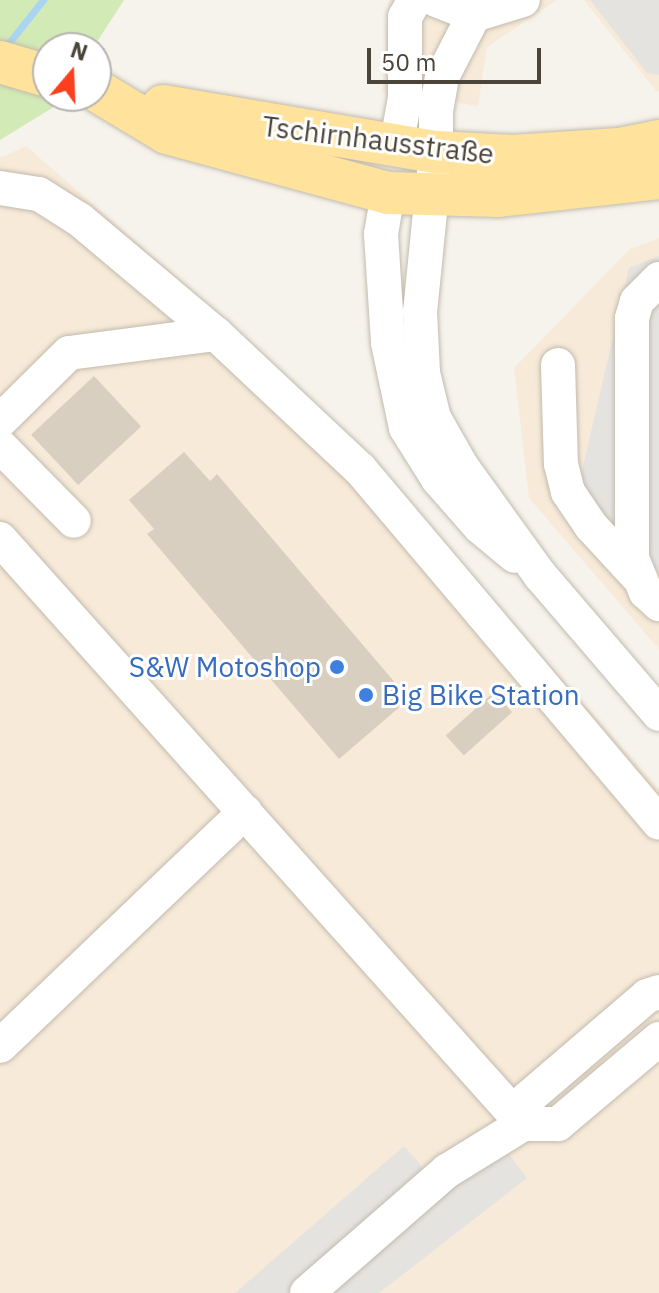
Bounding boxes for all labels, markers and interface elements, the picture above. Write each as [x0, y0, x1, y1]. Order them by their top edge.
north arrow [32, 32, 112, 112]
scale bar [371, 32, 545, 82]
text: N [67, 34, 92, 67]
text: 50 m [381, 46, 436, 78]
street label: Tschirnhausstraße [260, 109, 496, 171]
place label: S&W Motoshop [129, 650, 321, 684]
marker: S&W Motoshop [328, 658, 346, 676]
place label: Big Bike Station [382, 678, 580, 712]
marker: Big Bike Station [357, 686, 375, 704]

